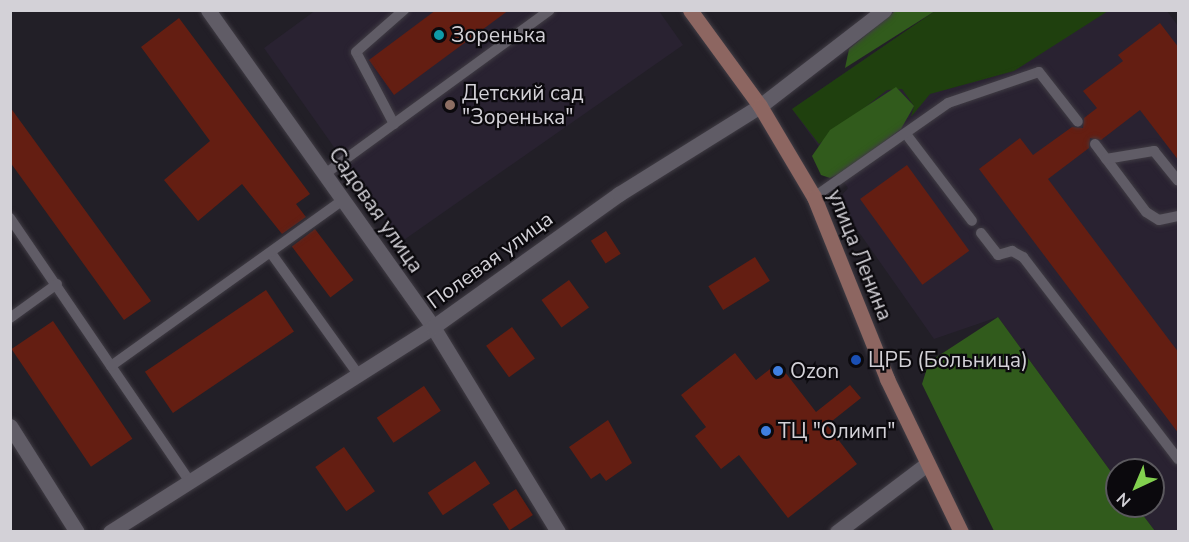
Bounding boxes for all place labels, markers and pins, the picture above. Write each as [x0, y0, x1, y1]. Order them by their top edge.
place label: Зоренька [451, 22, 546, 48]
marker: Зоренька [432, 28, 446, 42]
place label: Детский сад "Зоренька" [462, 80, 584, 130]
marker: Детский сад "Зоренька" [443, 98, 457, 112]
place label: ЦРБ (Больница) [868, 347, 1028, 373]
marker: ЦРБ (Больница) [849, 353, 863, 367]
place label: Ozon [790, 358, 839, 384]
marker: Ozon [771, 364, 785, 378]
place label: ТЦ "Олимп" [778, 418, 895, 444]
marker: ТЦ "Олимп" [759, 424, 773, 438]

